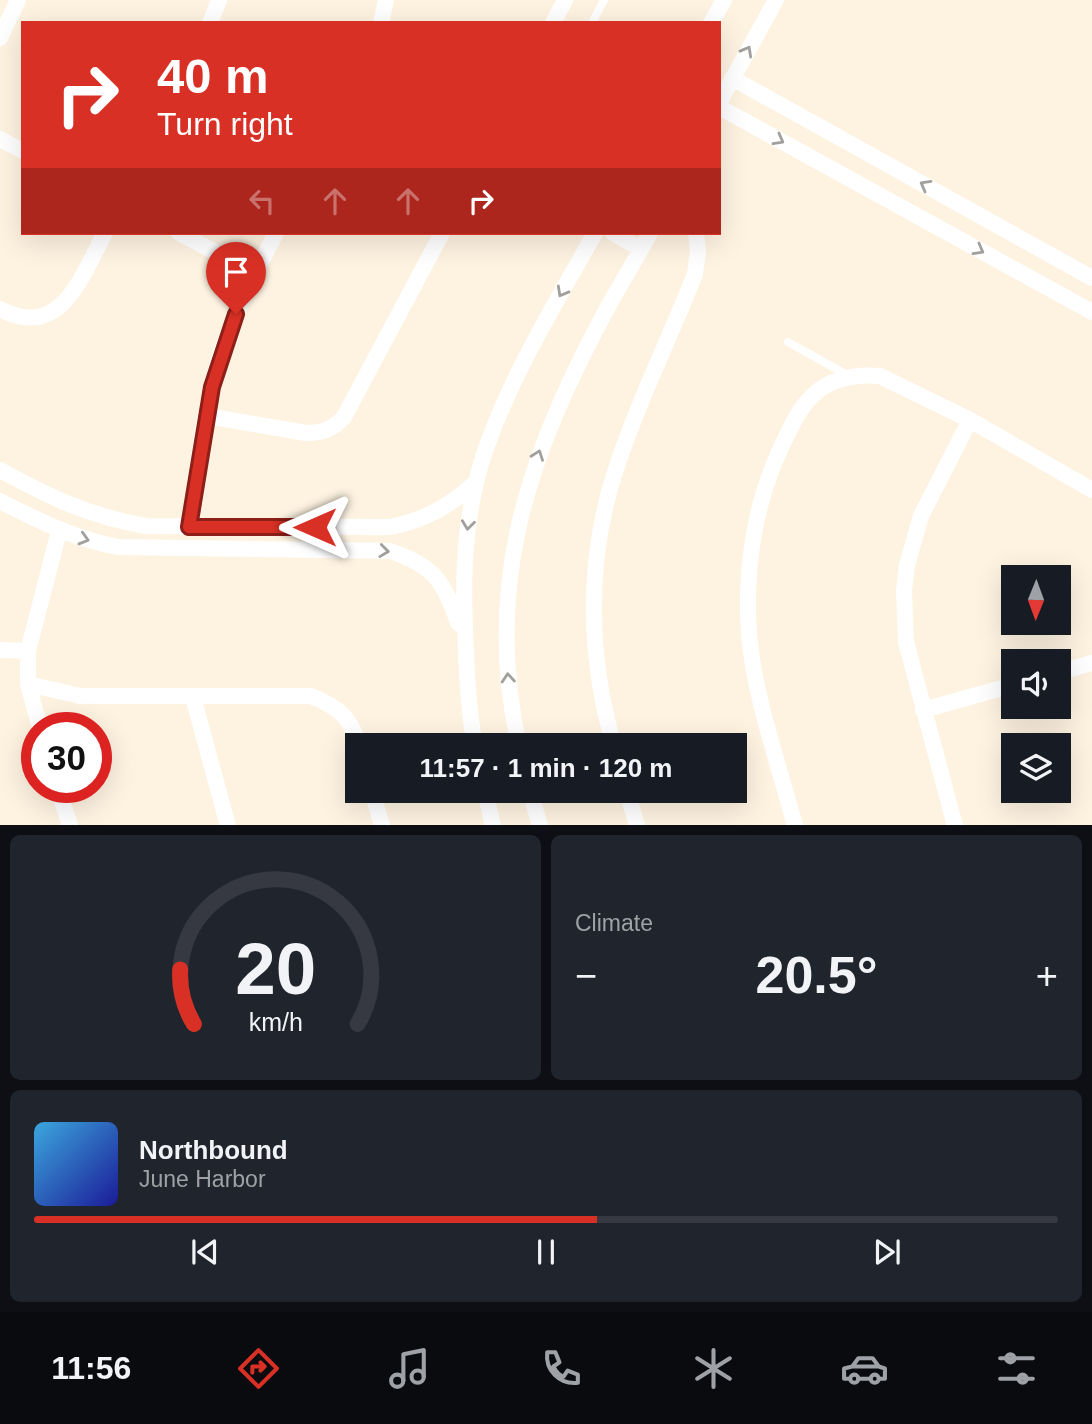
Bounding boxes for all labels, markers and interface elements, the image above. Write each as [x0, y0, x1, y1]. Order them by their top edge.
one-way arrow [739, 46, 752, 58]
icon: right [42, 49, 133, 140]
text: 40 m [157, 49, 269, 103]
text: Turn right [157, 106, 293, 142]
one-way arrow [772, 132, 784, 145]
one-way arrow [920, 180, 933, 193]
icon: left [243, 182, 281, 220]
icon: ahead [316, 182, 354, 220]
icon: ahead [389, 182, 427, 220]
icon: right [462, 182, 500, 220]
pin [206, 242, 266, 314]
one-way arrow [971, 242, 984, 255]
icon: arrive [217, 253, 255, 291]
one-way arrow [557, 285, 570, 298]
one-way arrow [530, 449, 544, 461]
position arrow [278, 490, 352, 564]
one-way arrow [461, 519, 476, 530]
one-way arrow [78, 531, 90, 546]
one-way arrow [378, 544, 390, 559]
north arrow [1001, 565, 1071, 635]
map controls [1001, 565, 1071, 803]
button: sound [1001, 649, 1071, 719]
one-way arrow [501, 672, 516, 683]
speed limit sign: 30 [21, 712, 112, 803]
button: layers [1001, 733, 1071, 803]
text: 11:57 · 1 min · 120 m [420, 753, 672, 783]
text: Climate [575, 910, 653, 936]
text: 20 [235, 928, 316, 1009]
text: 20.5° [755, 946, 878, 1004]
text: − [575, 955, 597, 997]
text: + [1036, 955, 1058, 997]
text: km/h [248, 1007, 303, 1035]
text: Northbound [139, 1135, 288, 1165]
text: June Harbor [139, 1166, 266, 1192]
icon: previous [186, 1233, 224, 1271]
icon: pause [527, 1233, 565, 1271]
icon: next [868, 1233, 906, 1271]
icon: directions [234, 1344, 283, 1393]
icon: music [385, 1344, 434, 1393]
icon: phone [537, 1344, 586, 1393]
icon: climate [689, 1344, 738, 1393]
icon: car [840, 1344, 889, 1393]
icon: filters [992, 1344, 1041, 1393]
text: 11:56 [51, 1350, 131, 1386]

